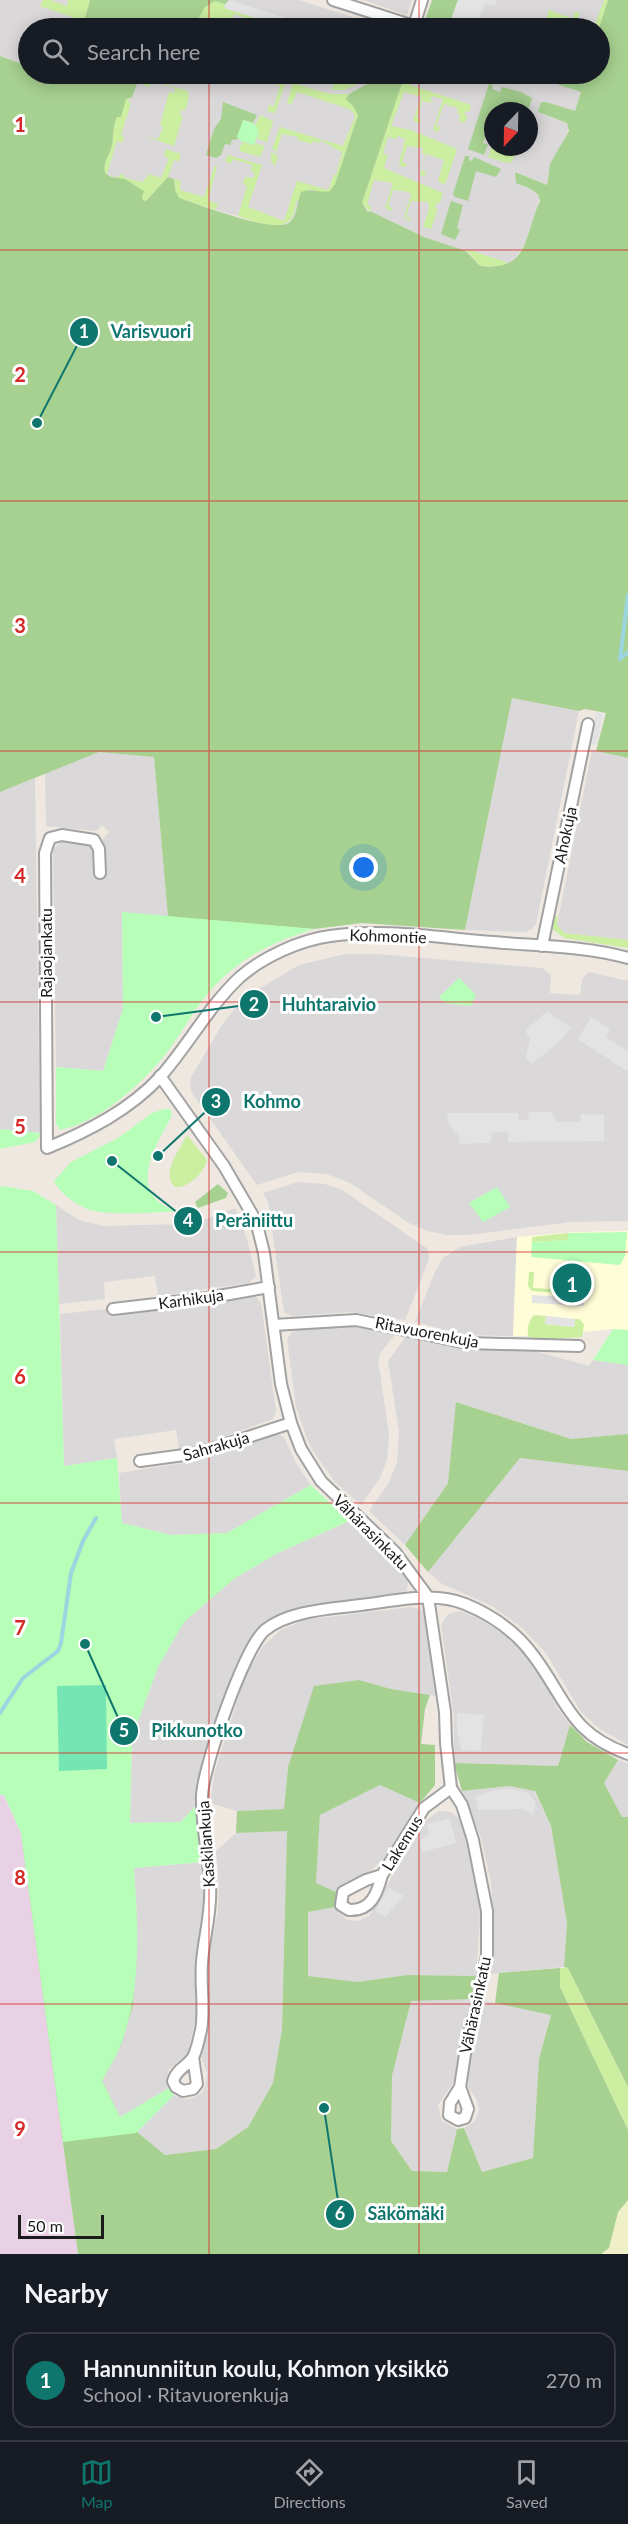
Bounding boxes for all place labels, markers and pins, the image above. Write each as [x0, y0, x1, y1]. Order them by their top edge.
callout: Varisvuori [69, 314, 203, 350]
callout: Huhtaraivio [239, 986, 388, 1022]
callout: Kohmo [201, 1084, 313, 1120]
callout: Peräniittu [173, 1203, 305, 1239]
pin: 1 [552, 1260, 592, 1306]
callout: Pikkunotko [109, 1713, 254, 1749]
callout: Säkömäki [325, 2196, 456, 2232]

